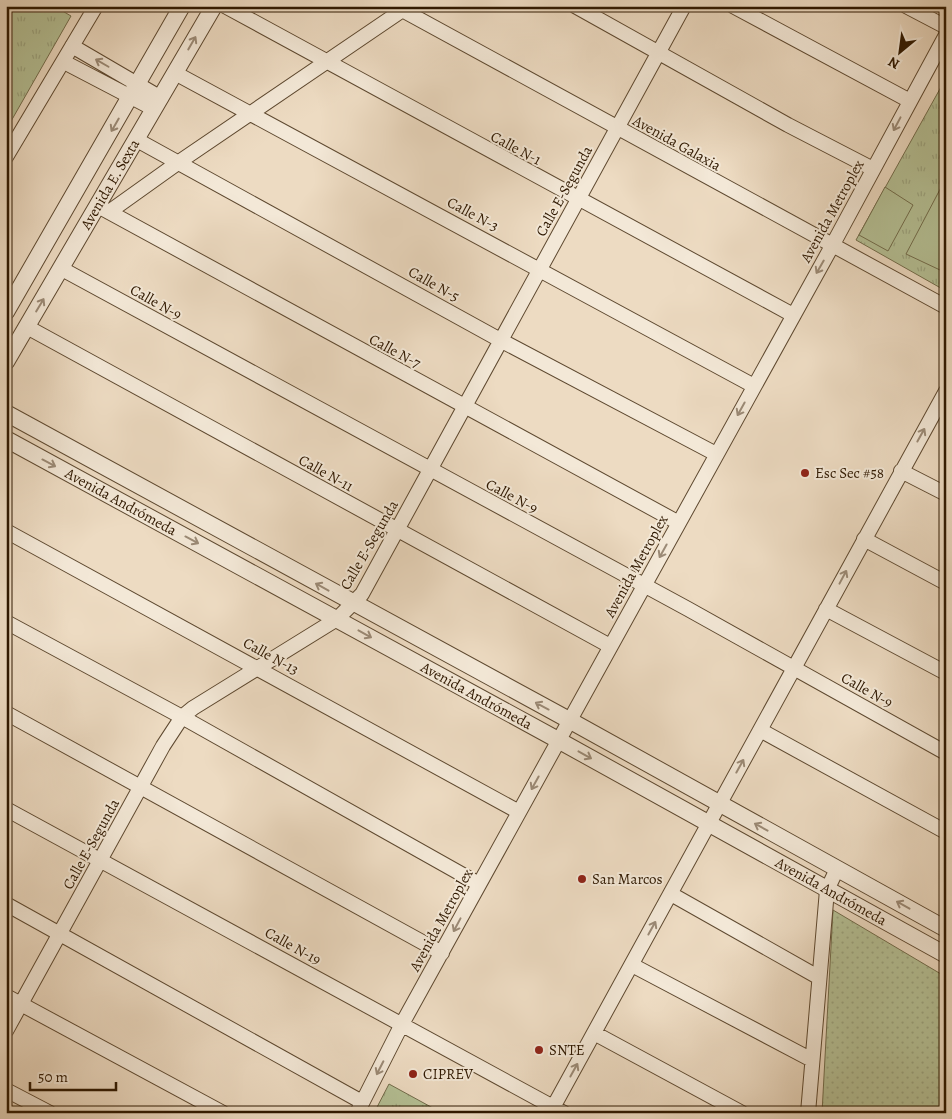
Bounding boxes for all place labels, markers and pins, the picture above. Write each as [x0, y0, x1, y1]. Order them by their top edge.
place label: Esc Sec #58 [815, 463, 884, 483]
marker: Esc Sec #58 [799, 467, 811, 479]
place label: San Marcos [592, 869, 663, 889]
marker: San Marcos [576, 873, 588, 885]
place label: SNTE [549, 1040, 585, 1060]
marker: SNTE [533, 1044, 545, 1056]
place label: CIPREV [423, 1064, 474, 1084]
marker: CIPREV [407, 1068, 419, 1080]

